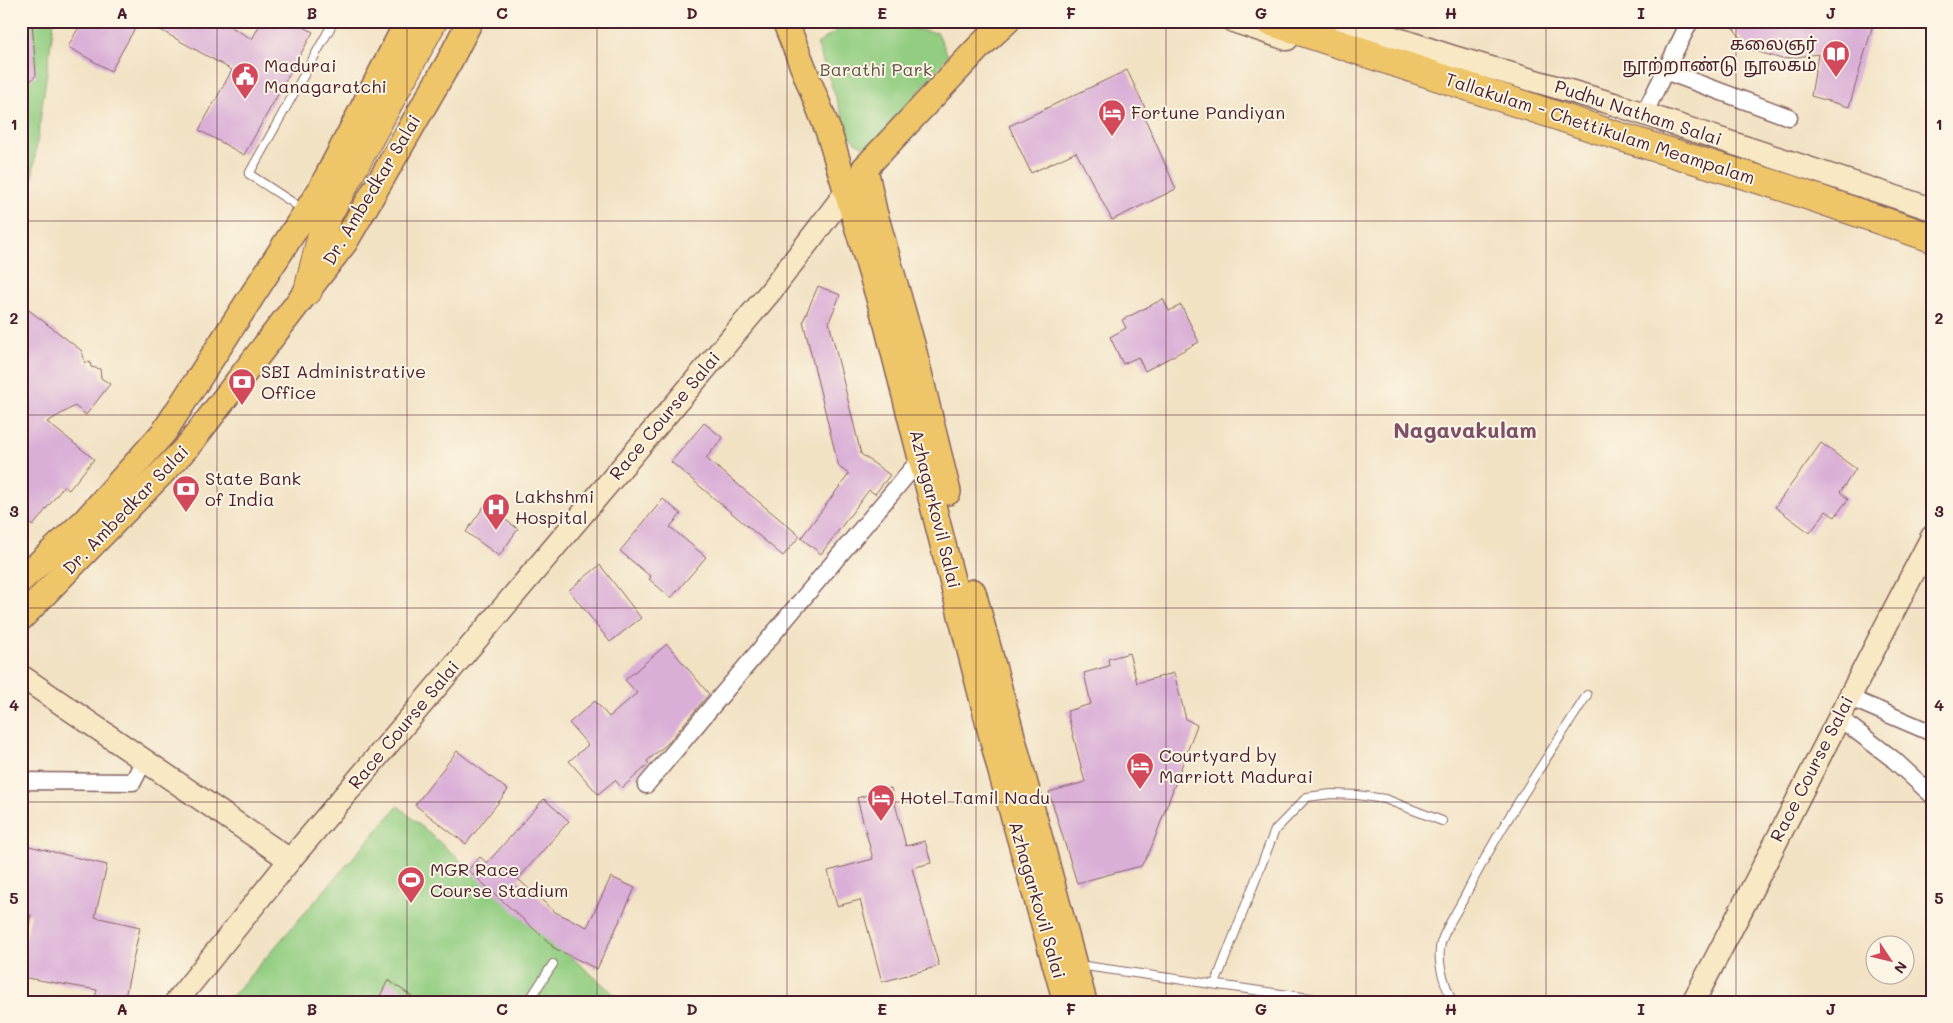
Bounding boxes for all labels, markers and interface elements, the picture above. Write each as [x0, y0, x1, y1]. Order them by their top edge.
text: A [116, 2, 128, 23]
text: B [307, 2, 317, 23]
text: C [496, 2, 508, 23]
text: D [686, 2, 698, 23]
text: E [877, 2, 887, 23]
text: F [1066, 2, 1076, 23]
text: G [1255, 2, 1267, 23]
text: H [1445, 2, 1457, 23]
text: I [1637, 2, 1645, 23]
text: J [1826, 2, 1836, 23]
place label: கலைஞர் நூற்றாண்டு நூலகம் [1623, 31, 1817, 78]
library icon: கலைஞர் நூற்றாண்டு நூலகம் [1821, 39, 1851, 78]
place label: Madurai Managaratchi [264, 53, 387, 98]
park label: Barathi Park [820, 57, 932, 81]
public building icon: Madurai Managaratchi [230, 61, 260, 100]
street label: Tallakulam - Chettikulam Meampalam [1442, 67, 1758, 190]
street label: Pudhu Natham Salai [1552, 74, 1725, 150]
hotel icon: Fortune Pandiyan [1097, 98, 1127, 137]
place label: Fortune Pandiyan [1131, 100, 1285, 124]
street label: Dr. Ambedkar Salai [317, 110, 426, 269]
text: 1 [10, 113, 18, 134]
text: 1 [1935, 113, 1943, 134]
text: 2 [10, 307, 19, 328]
text: 2 [1935, 307, 1944, 328]
street label: Race Course Salai [603, 346, 725, 485]
place label: SBI Administrative Office [261, 359, 426, 404]
bank icon: SBI Administrative Office [227, 367, 257, 406]
district label: Nagavakulam [1393, 415, 1537, 444]
street label: Azhagarkovil Salai [905, 427, 967, 591]
street label: Dr. Ambedkar Salai [57, 439, 193, 579]
place label: State Bank of India [205, 466, 301, 511]
bank icon: State Bank of India [171, 474, 201, 513]
place label: Lakhshmi Hospital [515, 484, 594, 529]
hospital icon: Lakhshmi Hospital [481, 492, 511, 531]
text: 3 [9, 500, 19, 521]
text: 3 [1934, 500, 1944, 521]
street label: Race Course Salai [342, 655, 464, 794]
street label: Race Course Salai [1764, 691, 1858, 846]
text: 4 [9, 694, 19, 715]
text: 4 [1934, 694, 1944, 715]
place label: Courtyard by Marriott Madurai [1159, 743, 1313, 788]
hotel icon: Courtyard by Marriott Madurai [1125, 751, 1155, 790]
hotel icon: Hotel Tamil Nadu [866, 783, 896, 822]
place label: Hotel Tamil Nadu [900, 785, 1050, 809]
street label: Azhagarkovil Salai [1004, 818, 1072, 981]
place label: MGR Race Course Stadium [430, 857, 568, 902]
sports icon: MGR Race Course Stadium [396, 865, 426, 904]
text: 5 [9, 887, 19, 908]
text: 5 [1934, 887, 1944, 908]
north arrow [1866, 936, 1916, 986]
text: N [1890, 958, 1912, 978]
text: A [116, 998, 128, 1019]
text: B [307, 998, 317, 1019]
text: C [496, 998, 508, 1019]
text: D [686, 998, 698, 1019]
text: E [877, 998, 887, 1019]
text: F [1066, 998, 1076, 1019]
text: G [1255, 998, 1267, 1019]
text: H [1445, 998, 1457, 1019]
text: I [1637, 998, 1645, 1019]
text: J [1826, 998, 1836, 1019]

